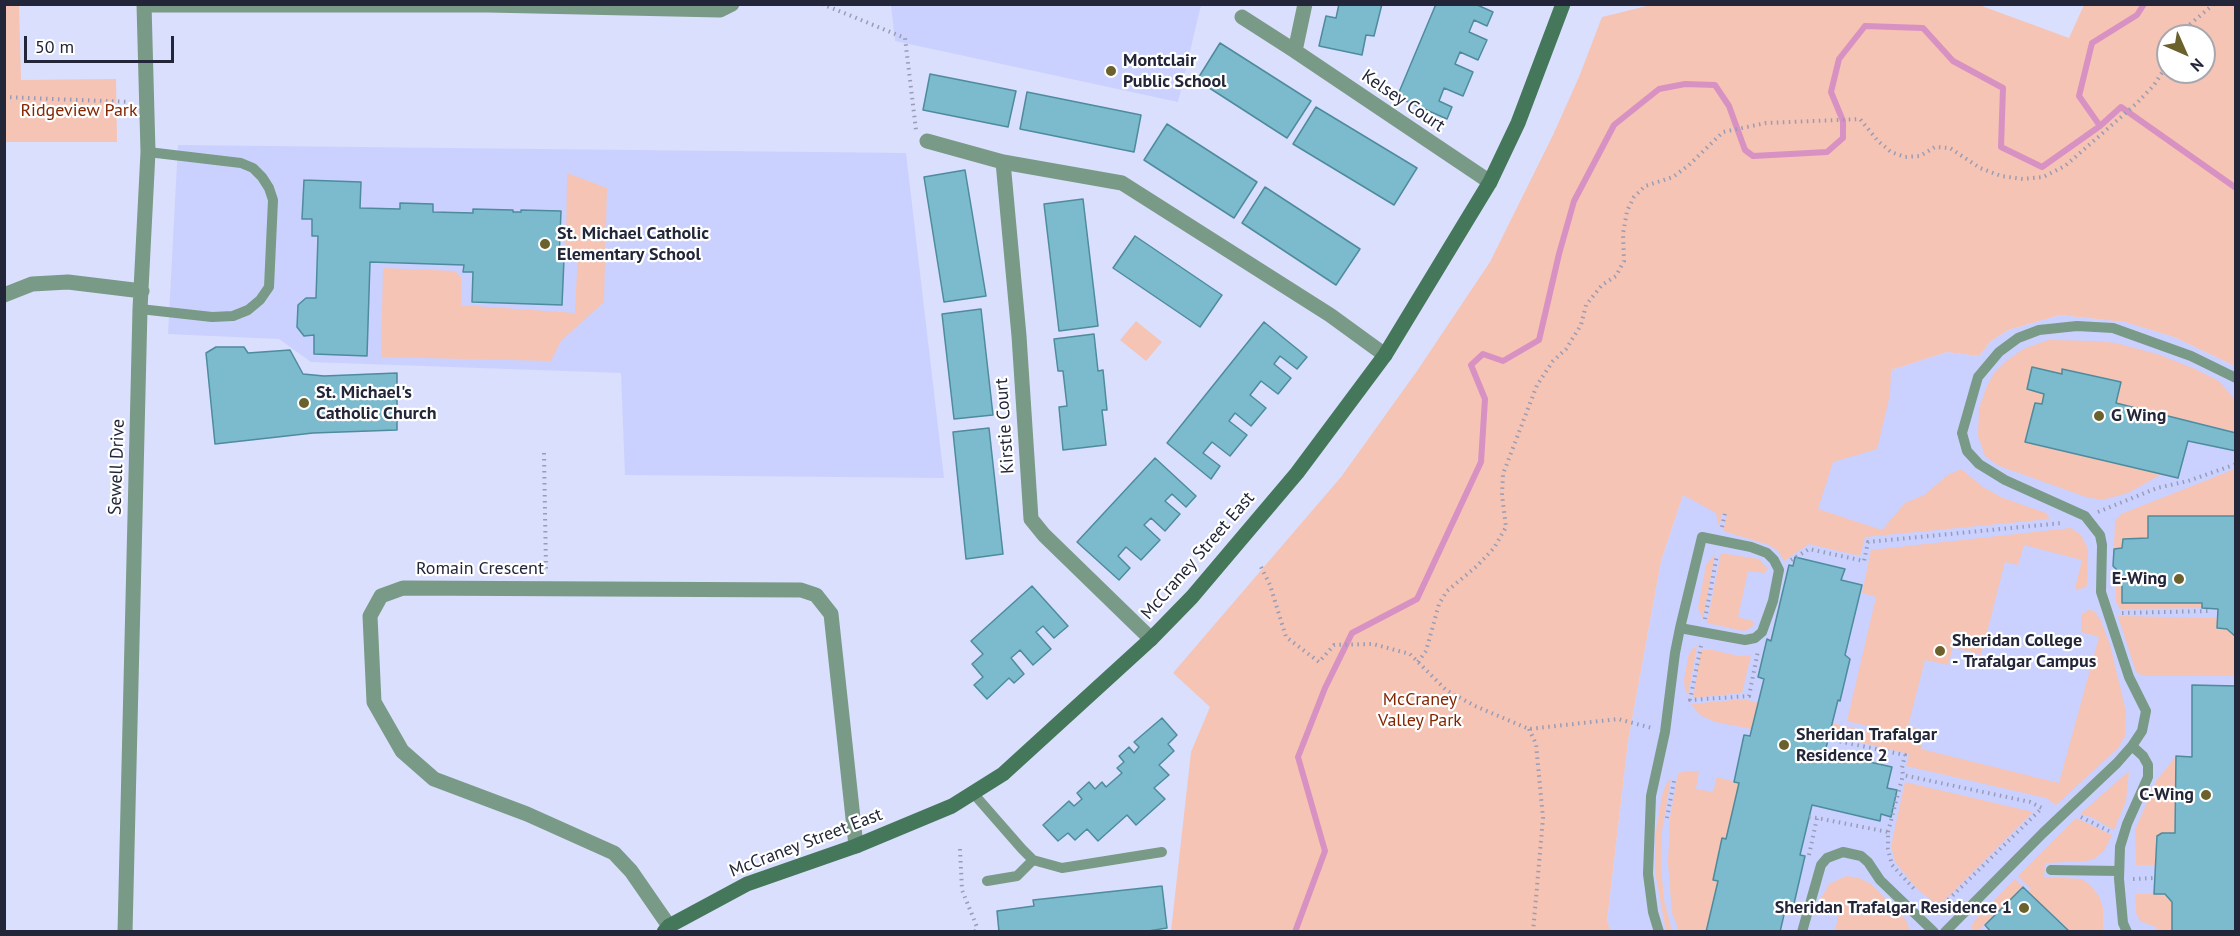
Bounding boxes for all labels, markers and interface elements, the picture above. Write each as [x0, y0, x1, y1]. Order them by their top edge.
scale bar [27, 24, 177, 62]
north arrow [2156, 24, 2216, 84]
text: 50 m [35, 35, 74, 58]
place label: Montclair Public School [1123, 50, 1226, 92]
text: N [2187, 55, 2208, 76]
marker: Montclair Public School [1104, 64, 1118, 78]
street label: Kelsey Court [1357, 65, 1449, 137]
park label: Ridgeview Park [20, 100, 138, 122]
place label: St. Michael Catholic Elementary School [557, 223, 709, 266]
marker: St. Michael Catholic Elementary School [538, 237, 552, 251]
street label: Kirstie Court [991, 377, 1019, 475]
place label: St. Michael's Catholic Church [316, 382, 437, 424]
marker: St. Michael's Catholic Church [297, 396, 311, 410]
place label: G Wing [2111, 405, 2166, 427]
marker: G Wing [2092, 409, 2106, 423]
street label: Sewell Drive [105, 418, 129, 516]
street label: McCraney Street East [1137, 488, 1259, 624]
street label: Romain Crescent [416, 558, 544, 580]
place label: E-Wing [2112, 568, 2167, 590]
marker: E-Wing [2172, 572, 2186, 586]
place label: Sheridan College - Trafalgar Campus [1952, 630, 2096, 672]
marker: Sheridan College - Trafalgar Campus [1933, 644, 1947, 658]
park label: McCraney Valley Park [1378, 689, 1462, 732]
place label: Sheridan Trafalgar Residence 2 [1796, 724, 1937, 766]
marker: Sheridan Trafalgar Residence 2 [1777, 738, 1791, 752]
place label: C-Wing [2139, 784, 2194, 806]
marker: C-Wing [2199, 788, 2213, 802]
street label: McCraney Street East [726, 804, 886, 882]
place label: Sheridan Trafalgar Residence 1 [1775, 897, 2012, 919]
marker: Sheridan Trafalgar Residence 1 [2017, 901, 2031, 915]

